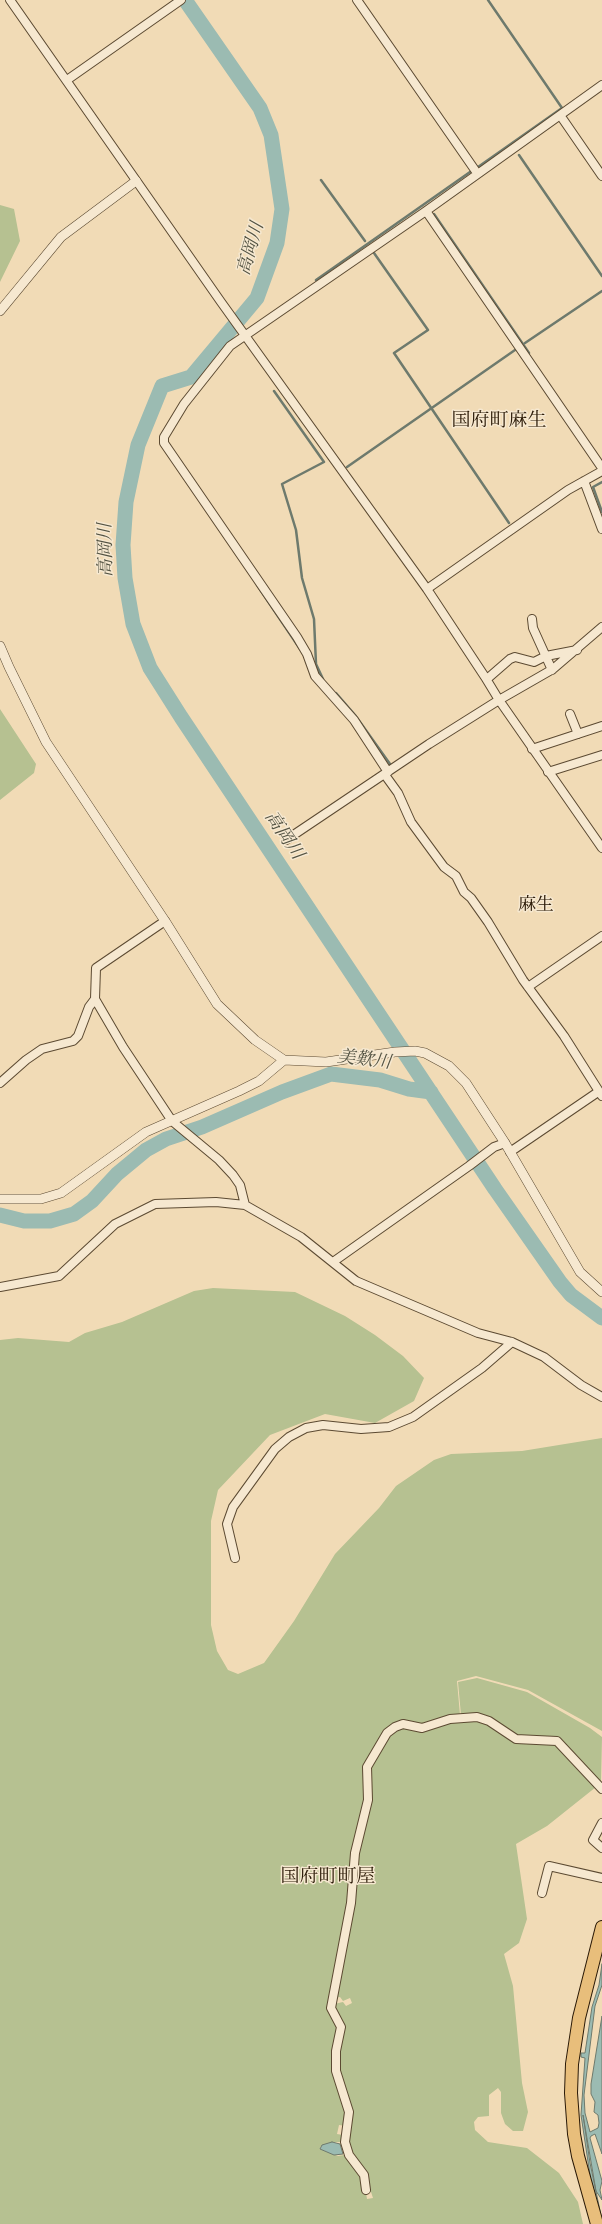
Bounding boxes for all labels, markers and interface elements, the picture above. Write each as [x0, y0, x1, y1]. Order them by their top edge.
water label: 高岡川 [234, 220, 270, 278]
district label: 国府町麻生 [452, 411, 546, 433]
water label: 高岡川 [96, 523, 118, 577]
water label: 高岡川 [259, 808, 307, 864]
district label: 麻生 [518, 895, 554, 917]
water label: 美歎川 [336, 1047, 392, 1075]
district label: 国府町町屋 [281, 1867, 375, 1889]

